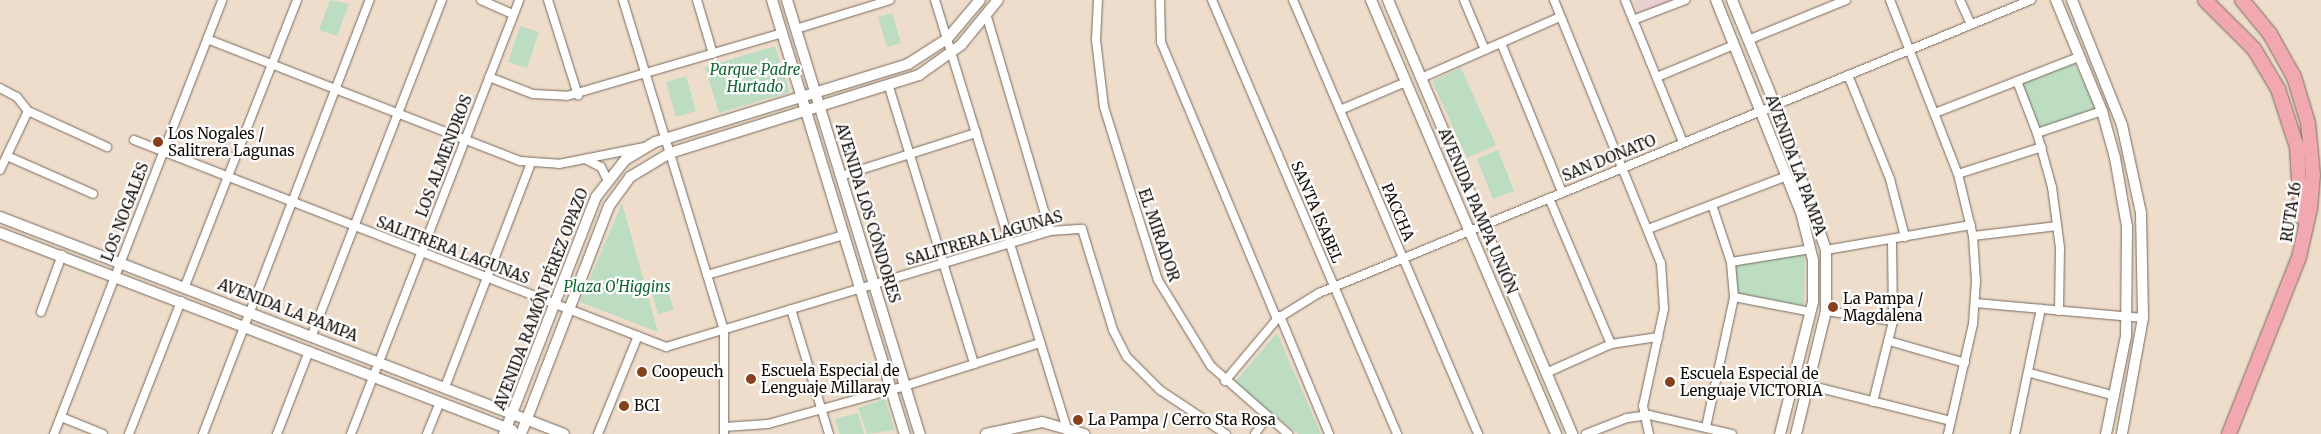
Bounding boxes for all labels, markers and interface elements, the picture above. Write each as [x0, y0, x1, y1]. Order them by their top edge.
park label: Parque Padre Hurtado [710, 60, 800, 95]
street label: LOS ALMENDROS [412, 92, 476, 220]
street label: AVENIDA LA PAMPA [1762, 92, 1830, 238]
street label: AVENIDA LOS CÓNDORES [832, 121, 904, 305]
place label: Los Nogales / Salitrera Lagunas [168, 124, 295, 159]
street label: AVENIDA PAMPA UNIÓN [1435, 125, 1521, 297]
street label: SAN DONATO [1559, 131, 1659, 185]
marker: Los Nogales / Salitrera Lagunas [152, 136, 164, 148]
street label: SANTA ISABEL [1287, 158, 1347, 266]
street label: LOS NOGALES [98, 160, 152, 264]
street label: PACCHA [1378, 180, 1418, 244]
street label: RUTA 16 [2277, 181, 2305, 243]
street label: AVENIDA RAMÓN PÉREZ OPAZO [490, 186, 592, 412]
street label: EL MIRADOR [1135, 186, 1183, 284]
street label: SALITRERA LAGUNAS [903, 207, 1065, 269]
street label: SALITRERA LAGUNAS [374, 212, 532, 288]
street label: AVENIDA LA PAMPA [216, 275, 360, 345]
park label: Plaza O'Higgins [564, 278, 670, 296]
place label: La Pampa / Magdalena [1843, 289, 1923, 324]
marker: La Pampa / Magdalena [1827, 301, 1839, 313]
place label: Escuela Especial de Lenguaje Millaray [761, 361, 900, 396]
place label: Coopeuch [652, 363, 724, 381]
place label: Escuela Especial de Lenguaje VICTORIA [1680, 364, 1822, 399]
marker: Coopeuch [636, 366, 648, 378]
marker: Escuela Especial de Lenguaje Millaray [745, 373, 757, 385]
marker: Escuela Especial de Lenguaje VICTORIA [1664, 376, 1676, 388]
place label: BCI [634, 397, 660, 415]
marker: BCI [618, 400, 630, 412]
place label: La Pampa / Cerro Sta Rosa [1088, 411, 1276, 429]
marker: La Pampa / Cerro Sta Rosa [1072, 414, 1084, 426]

